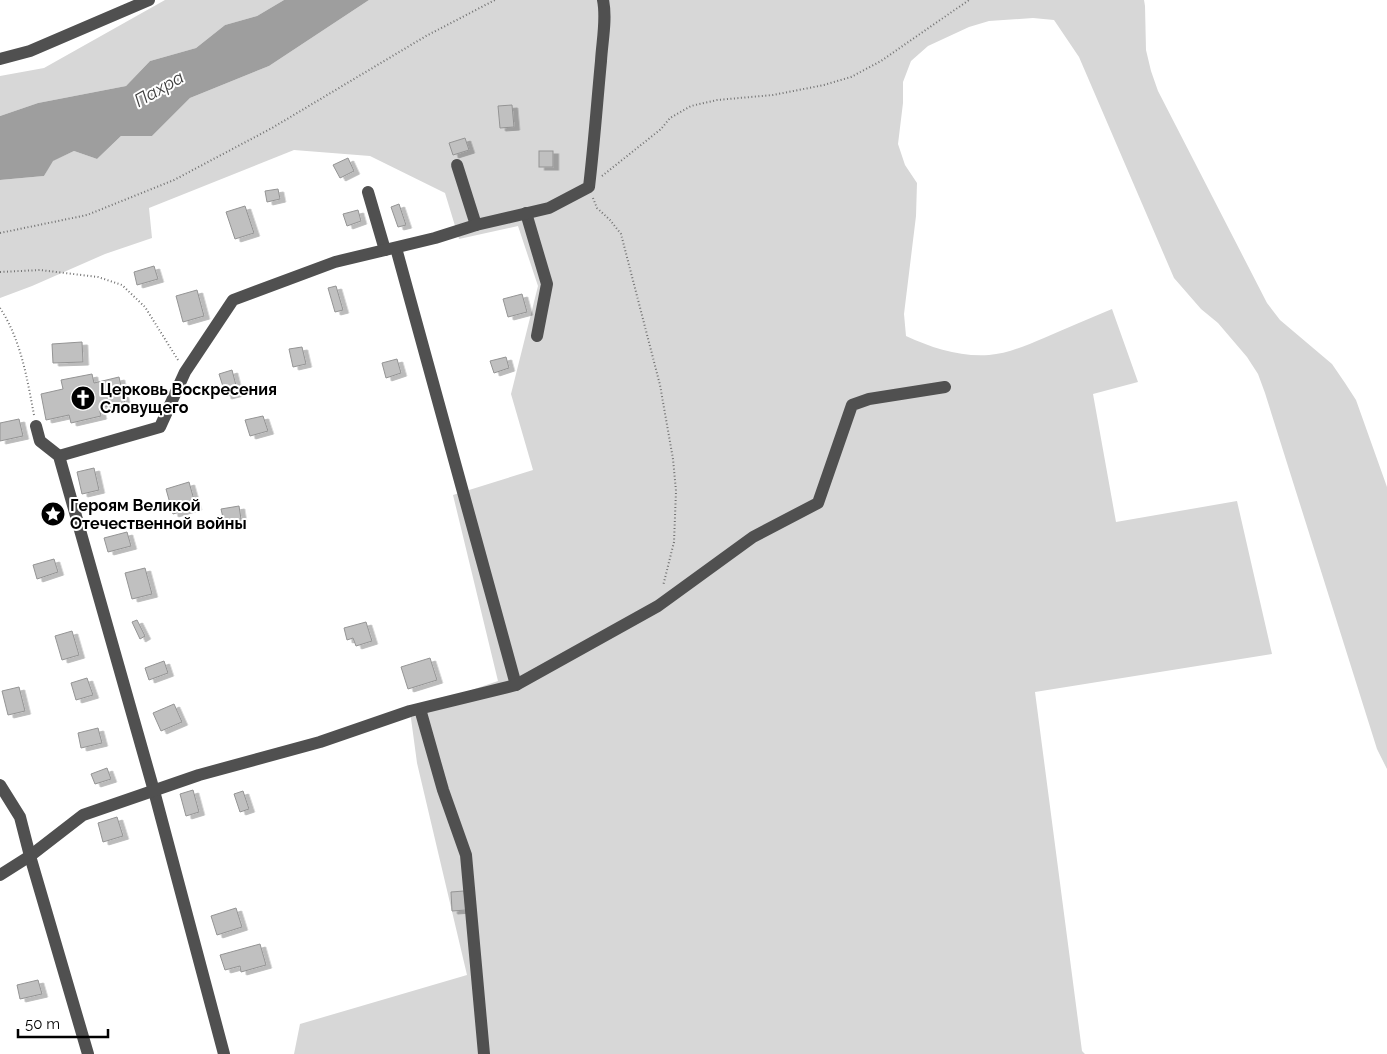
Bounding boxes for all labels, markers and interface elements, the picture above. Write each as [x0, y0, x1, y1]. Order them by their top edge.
water label: Пахра [130, 66, 187, 111]
place label: Церковь Воскресения Словущего [100, 380, 277, 417]
church icon: Церковь Воскресения Словущего [70, 385, 96, 411]
place label: Героям Великой Отечественной войны [70, 496, 247, 533]
place icon: Героям Великой Отечественной войны [40, 501, 66, 527]
scale bar [18, 1006, 108, 1038]
text: 50 m [25, 1015, 60, 1033]

